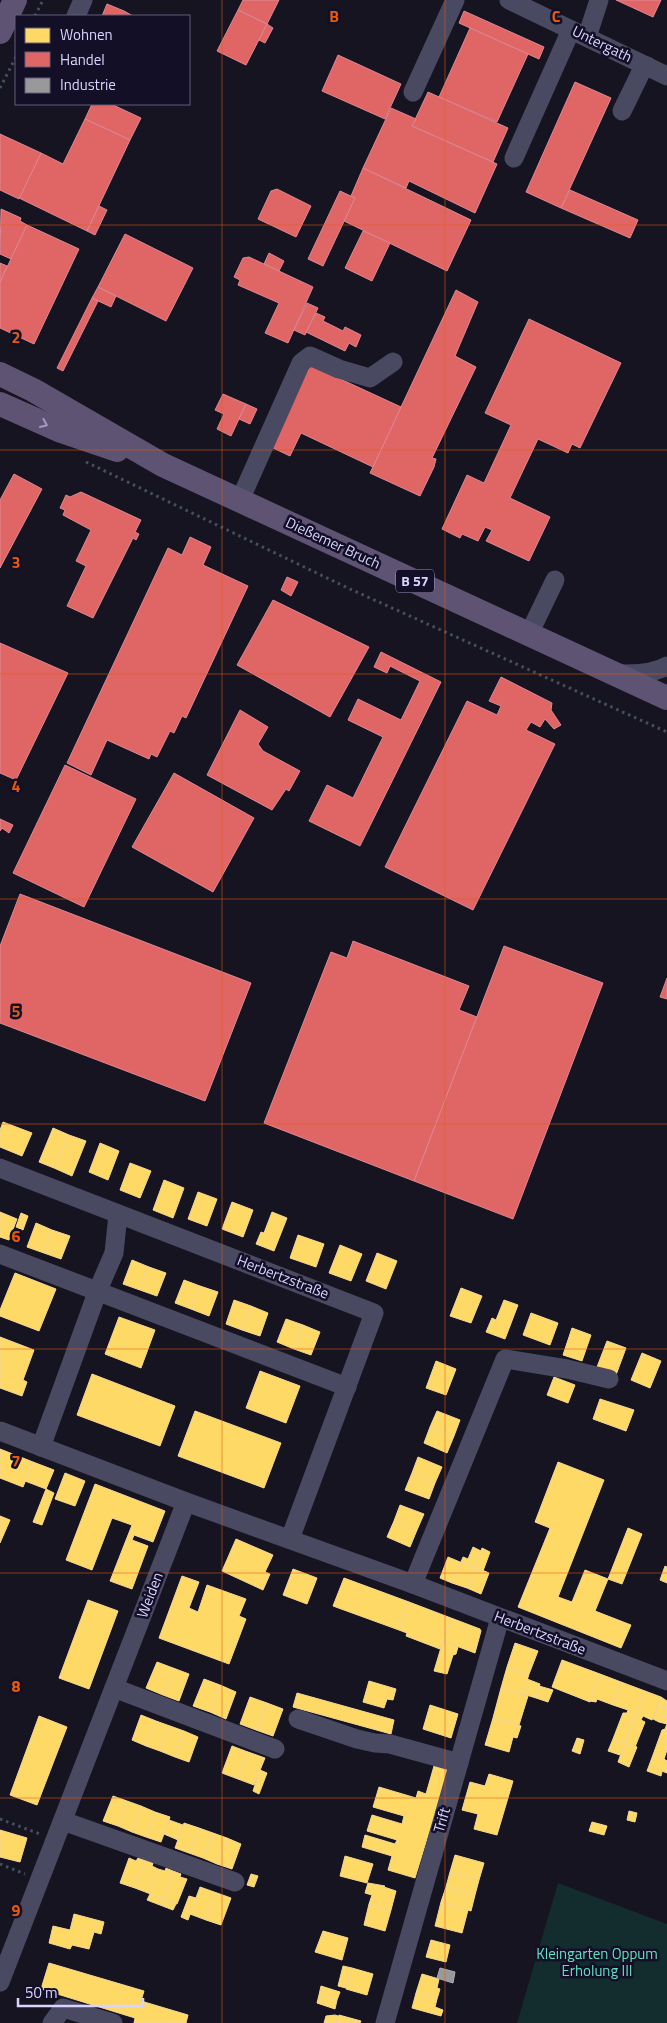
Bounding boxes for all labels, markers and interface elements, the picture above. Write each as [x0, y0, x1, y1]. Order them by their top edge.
text: B [329, 4, 339, 28]
text: C [552, 4, 561, 28]
legend [15, 15, 190, 105]
street label: Untergath [568, 19, 636, 68]
text: Wohnen [60, 23, 113, 46]
text: Handel [60, 48, 105, 71]
text: Industrie [60, 73, 116, 96]
text: 2 [12, 325, 20, 349]
one-way arrow [39, 418, 48, 429]
street label: Dießemer Bruch [282, 511, 384, 575]
text: 3 [12, 550, 20, 574]
road number: B 57 [396, 570, 434, 592]
text: 4 [12, 774, 21, 798]
text: 5 [12, 999, 21, 1023]
text: 6 [12, 1224, 21, 1248]
street label: Herbertzstraße [234, 1248, 332, 1305]
text: 7 [12, 1449, 20, 1473]
street label: Weiden [130, 1569, 169, 1621]
street label: Herbertzstraße [491, 1604, 589, 1661]
text: 8 [12, 1674, 21, 1698]
street label: Trift [427, 1804, 456, 1835]
text: 9 [12, 1898, 21, 1922]
park label: Kleingarten Oppum Erholung III [536, 1942, 658, 1982]
scale bar [18, 1976, 142, 2008]
text: 50 m [25, 1981, 58, 2004]

